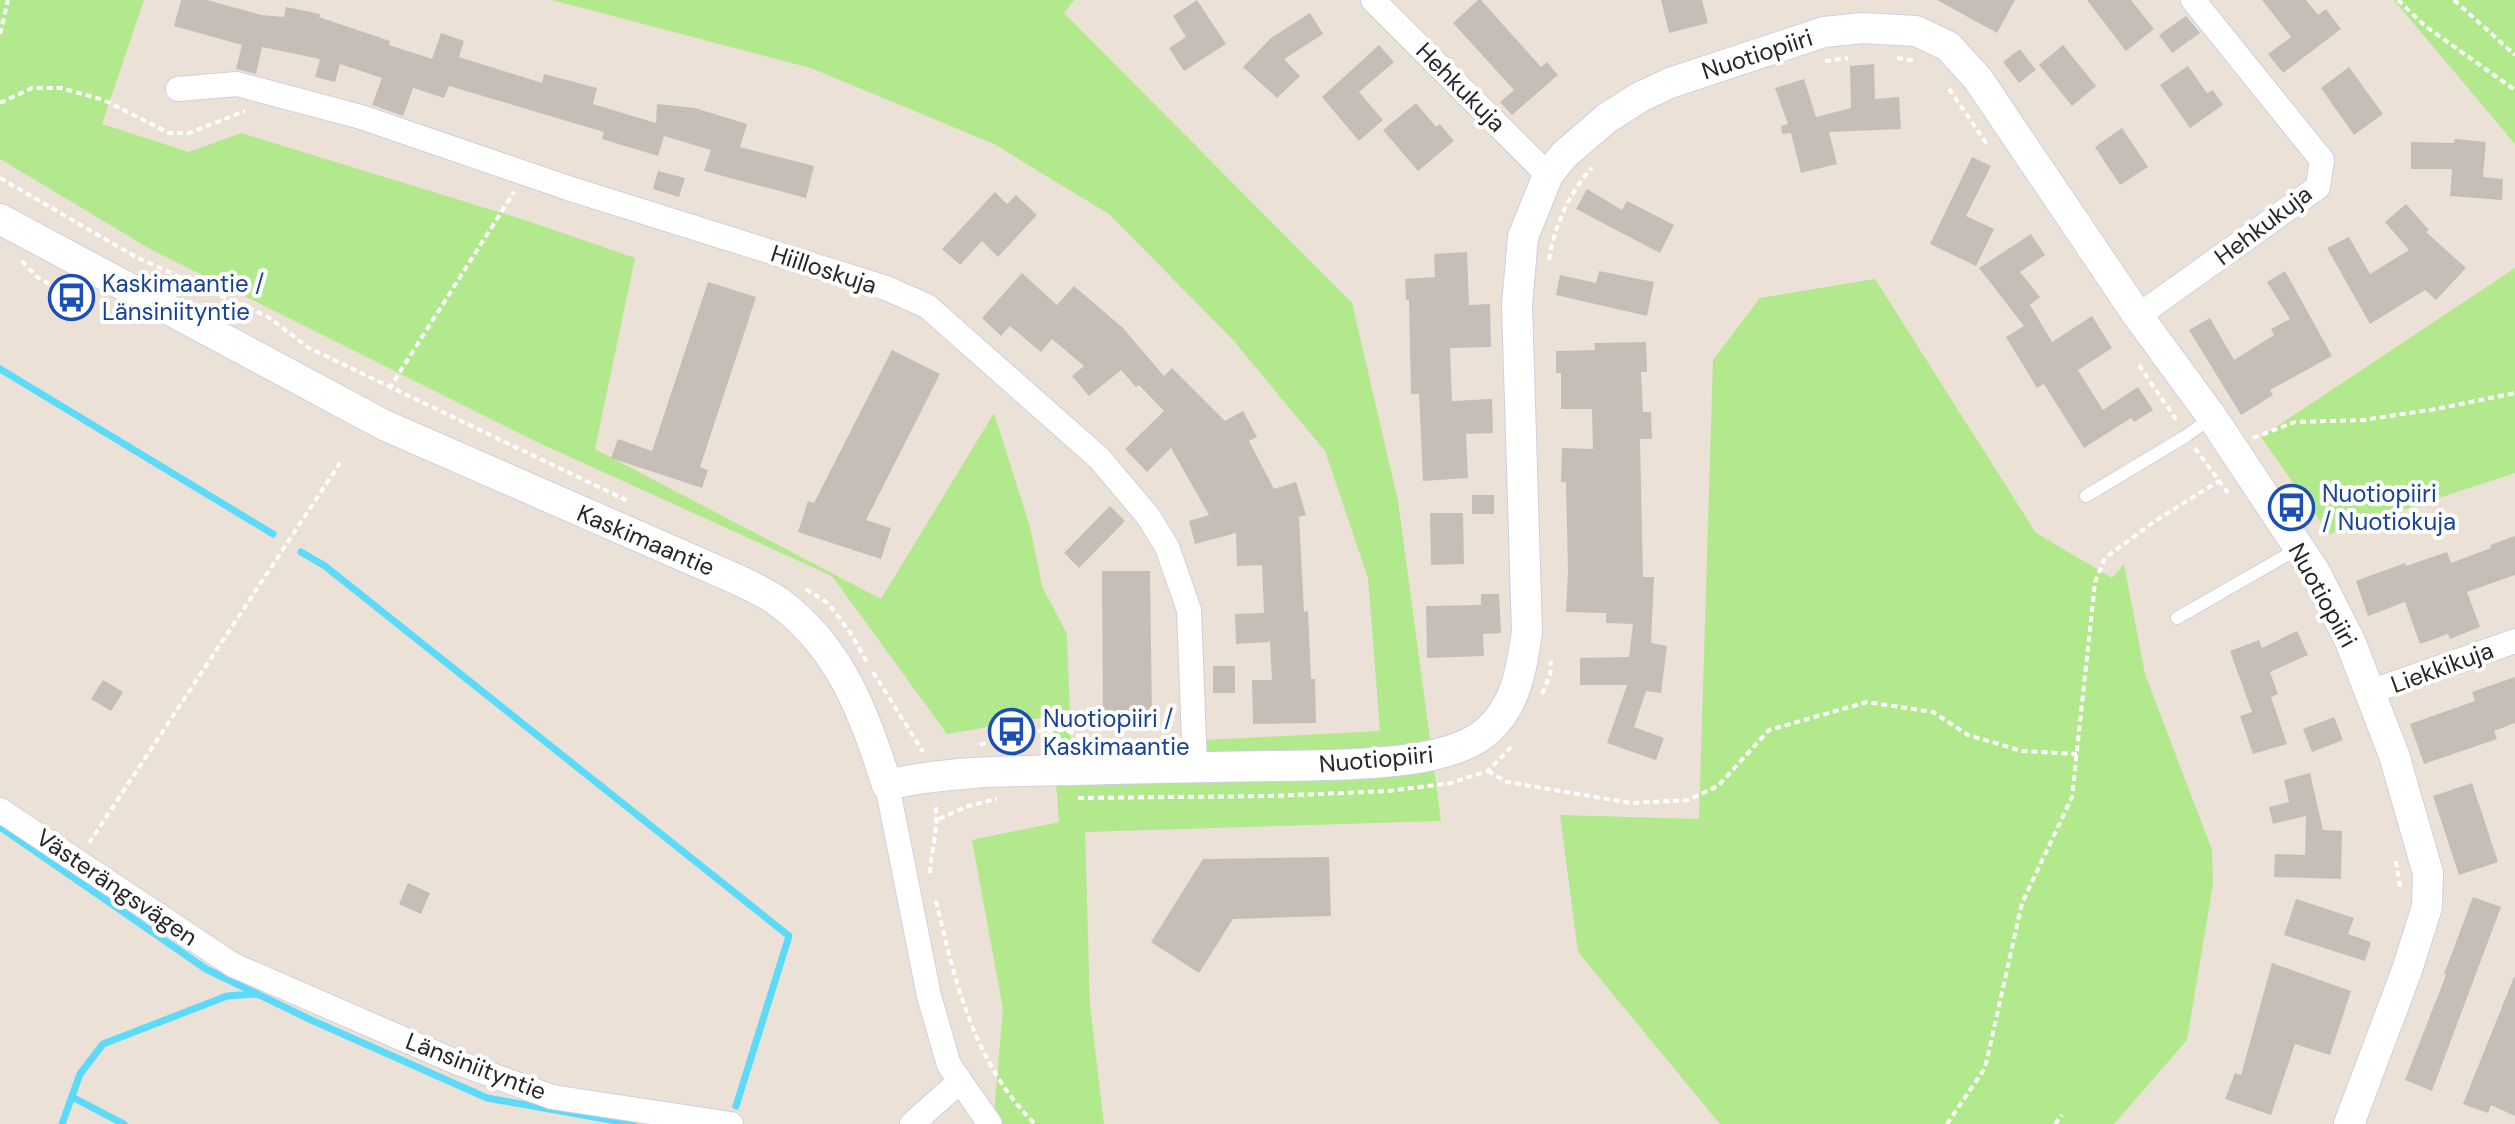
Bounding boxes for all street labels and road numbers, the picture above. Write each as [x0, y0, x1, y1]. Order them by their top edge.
street label: Nuotiopiiri [1698, 22, 1816, 86]
street label: Hehkukuja [1410, 36, 1512, 138]
street label: Hehkukuja [2208, 178, 2318, 272]
street label: Hiilloskuja [767, 237, 881, 301]
street label: Kaskimaantie [573, 497, 719, 583]
street label: Nuotiopiiri [2282, 537, 2364, 653]
street label: Liekkikuja [2387, 634, 2497, 700]
street label: Nuotiopiiri [1318, 739, 1434, 779]
street label: Västerängsvägen [30, 822, 204, 952]
street label: Länsiniityntie [401, 1025, 551, 1107]

